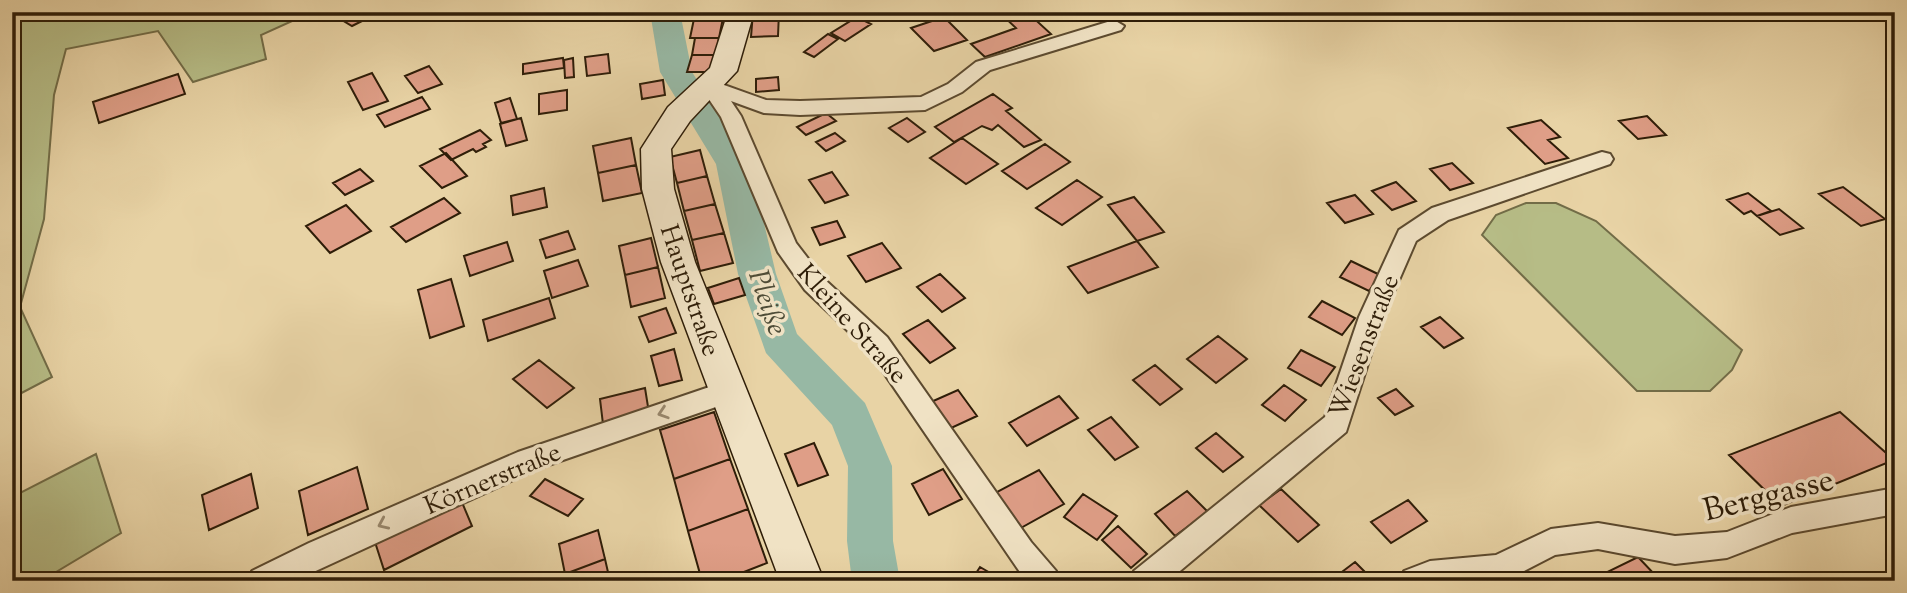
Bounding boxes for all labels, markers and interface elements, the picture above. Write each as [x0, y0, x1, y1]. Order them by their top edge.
street label: Hauptstraße [649, 220, 728, 362]
street label: Kleine Straße [787, 257, 915, 393]
water label: Pleiße [736, 265, 796, 341]
street label: Wiesenstraße [1321, 270, 1410, 424]
one-way arrow [657, 405, 669, 420]
street label: Körnerstraße [419, 435, 567, 526]
street label: Berggasse [1699, 459, 1839, 535]
one-way arrow [378, 516, 390, 530]

